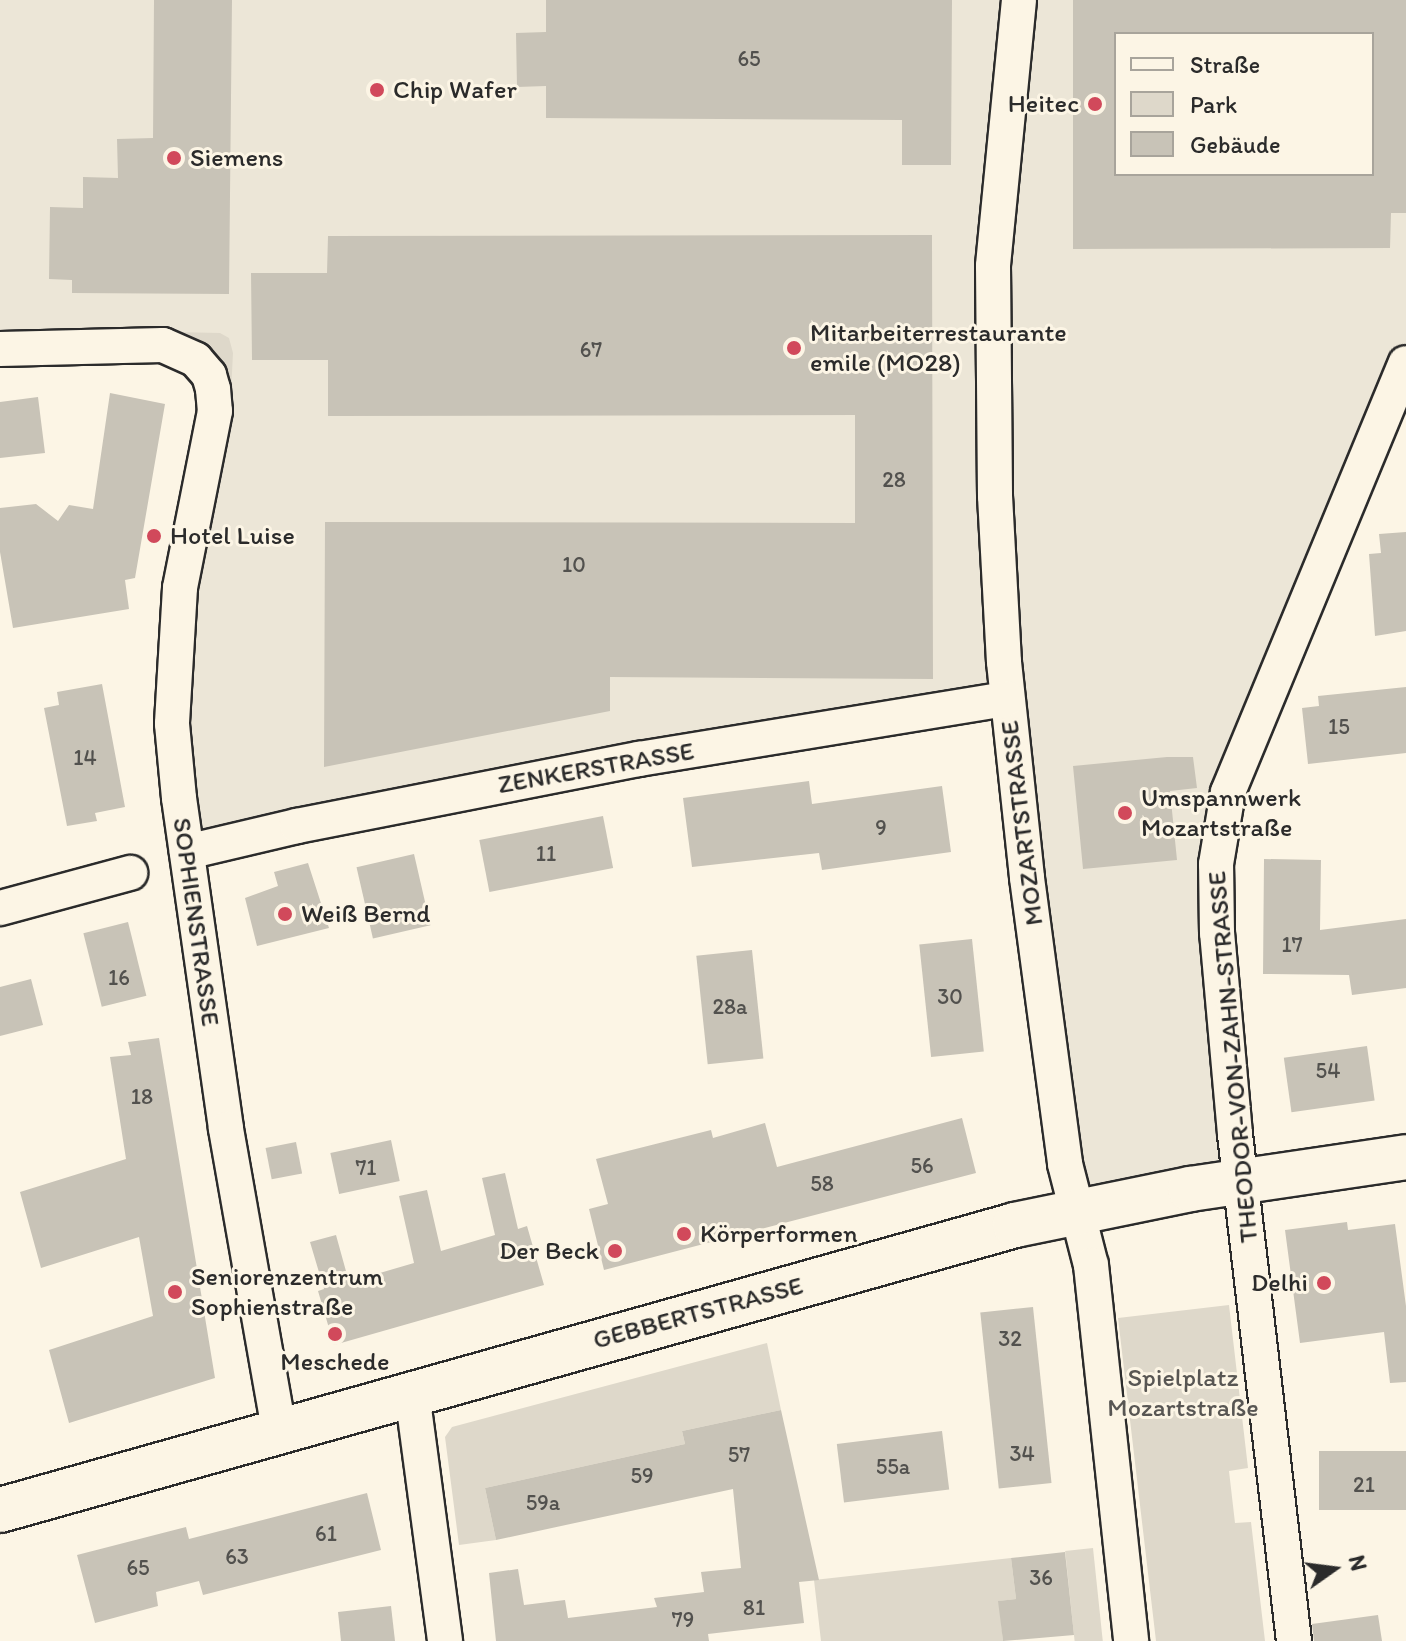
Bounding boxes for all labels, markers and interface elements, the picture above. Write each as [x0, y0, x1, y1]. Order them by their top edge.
legend [1114, 32, 1374, 176]
house number: 65 [737, 46, 761, 72]
text: Straße [1190, 50, 1260, 79]
place label: Chip Wafer [393, 74, 516, 106]
marker: Chip Wafer [368, 81, 386, 99]
place label: Heitec [1008, 88, 1079, 120]
text: Park [1190, 90, 1237, 119]
marker: Heitec [1086, 95, 1104, 113]
text: Gebäude [1190, 130, 1281, 159]
place label: Siemens [190, 142, 284, 174]
marker: Siemens [165, 149, 183, 167]
place label: Mitarbeiterrestaurante emile (MO28) [810, 317, 1067, 378]
house number: 67 [580, 337, 602, 363]
marker: Mitarbeiterrestaurante emile (MO28) [785, 339, 803, 357]
house number: 28 [882, 467, 906, 493]
place label: Hotel Luise [170, 520, 295, 552]
marker: Hotel Luise [145, 527, 163, 545]
house number: 10 [562, 552, 586, 578]
house number: 15 [1328, 714, 1350, 740]
street label: MOZARTSTRASSE [994, 719, 1050, 927]
street label: ZENKERSTRASSE [495, 735, 697, 801]
house number: 14 [73, 745, 97, 771]
place label: Umspannwerk Mozartstraße [1141, 782, 1301, 844]
marker: Umspannwerk Mozartstraße [1116, 804, 1134, 822]
house number: 9 [875, 815, 887, 841]
street label: SOPHIENSTRASSE [166, 816, 226, 1028]
house number: 11 [536, 841, 556, 867]
street label: THEODOR-VON-ZAHN-STRASSE [1201, 870, 1265, 1244]
place label: Weiß Bernd [301, 898, 431, 930]
marker: Weiß Bernd [276, 905, 294, 923]
house number: 17 [1281, 932, 1303, 958]
house number: 16 [108, 965, 130, 991]
house number: 30 [937, 984, 963, 1010]
house number: 28a [712, 994, 748, 1020]
house number: 54 [1316, 1058, 1340, 1084]
house number: 18 [131, 1084, 153, 1110]
house number: 56 [910, 1153, 934, 1179]
house number: 71 [355, 1155, 377, 1181]
house number: 58 [810, 1171, 834, 1197]
place label: Körperformen [700, 1218, 858, 1250]
marker: Körperformen [675, 1225, 693, 1243]
place label: Der Beck [499, 1235, 599, 1267]
marker: Der Beck [606, 1242, 624, 1260]
place label: Seniorenzentrum Sophienstraße [191, 1261, 383, 1322]
place label: Delhi [1251, 1267, 1308, 1299]
street label: GEBBERTSTRASSE [590, 1270, 806, 1356]
marker: Delhi [1315, 1274, 1333, 1292]
marker: Seniorenzentrum Sophienstraße [166, 1283, 184, 1301]
marker: Meschede [326, 1325, 344, 1343]
house number: 32 [998, 1326, 1022, 1352]
place label: Meschede [280, 1346, 390, 1378]
park label: Spielplatz Mozartstraße [1107, 1362, 1259, 1424]
house number: 34 [1009, 1441, 1035, 1467]
house number: 57 [728, 1442, 750, 1468]
house number: 55a [876, 1454, 910, 1480]
house number: 59 [630, 1463, 654, 1489]
house number: 21 [1353, 1472, 1375, 1498]
house number: 59a [526, 1490, 560, 1516]
house number: 61 [315, 1521, 337, 1547]
north arrow [1294, 1529, 1374, 1609]
house number: 63 [225, 1544, 249, 1570]
text: N [1343, 1553, 1373, 1574]
house number: 65 [126, 1555, 150, 1581]
house number: 36 [1029, 1565, 1053, 1591]
house number: 81 [743, 1595, 765, 1621]
house number: 79 [672, 1607, 694, 1633]

